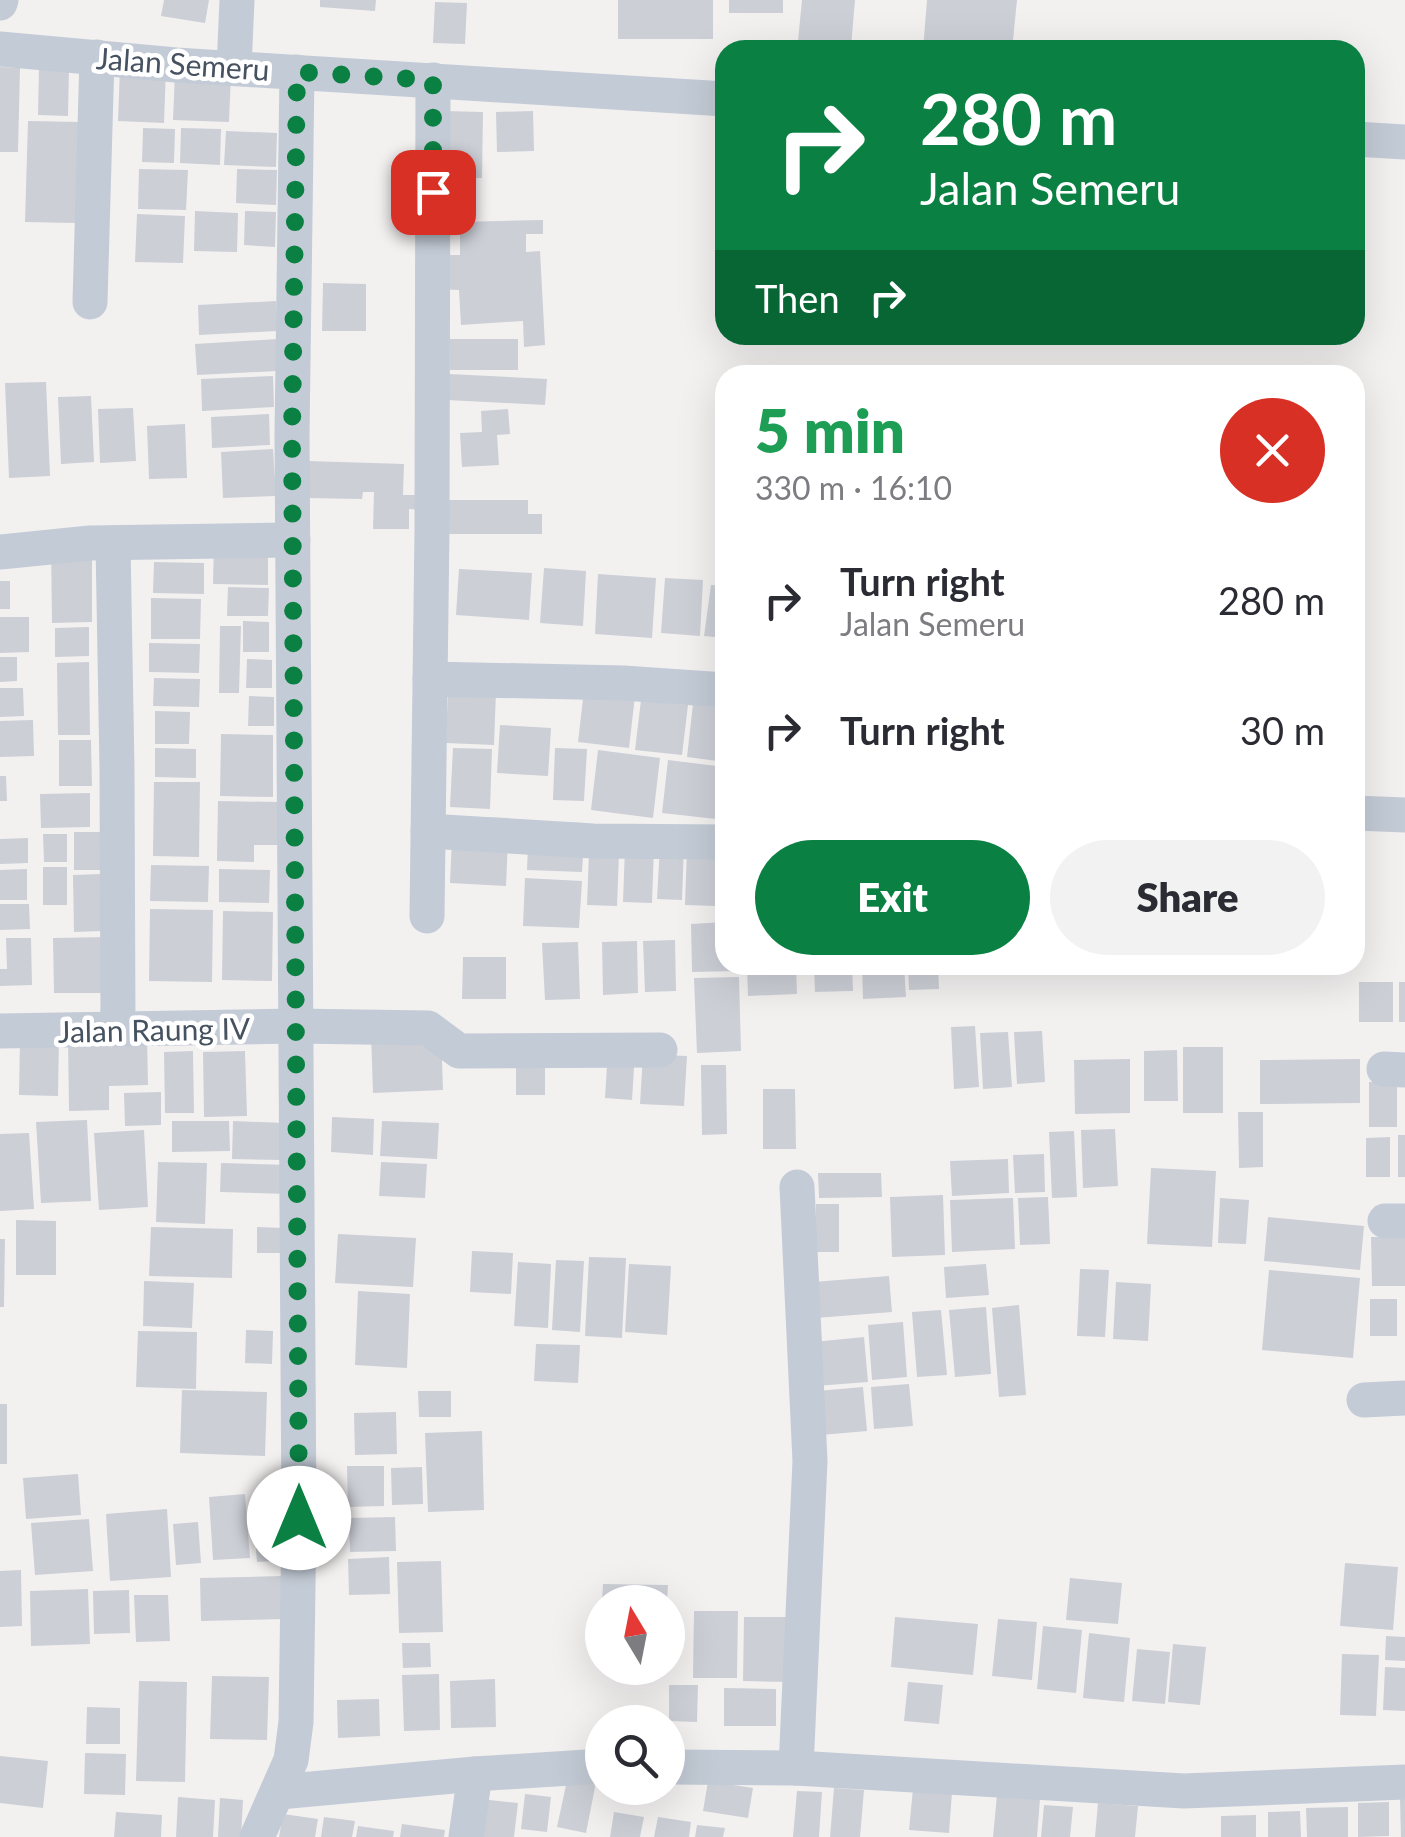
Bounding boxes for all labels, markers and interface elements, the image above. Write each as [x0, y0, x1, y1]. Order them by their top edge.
street label: Jalan Semeru [95, 39, 271, 87]
text: 280 m [920, 76, 1117, 160]
icon: right [755, 80, 885, 210]
pin [391, 150, 476, 235]
text: Jalan Semeru [920, 161, 1180, 215]
icon: arrive [406, 165, 461, 220]
icon: right [860, 270, 915, 325]
text: Then [755, 275, 840, 321]
text: 5 min [755, 394, 905, 466]
button: close [1220, 398, 1325, 503]
text: 330 m · 16:10 [755, 468, 952, 507]
text: Turn right [840, 558, 1005, 604]
icon: right [755, 573, 810, 628]
text: 280 m [1218, 577, 1325, 623]
text: Jalan Semeru [840, 604, 1025, 643]
icon: right [755, 703, 810, 758]
text: Turn right [840, 707, 1005, 753]
text: 30 m [1240, 707, 1325, 753]
button: Exit [755, 840, 1030, 955]
button: Share [1050, 840, 1325, 955]
street label: Jalan Raung IV [58, 1009, 251, 1049]
position arrow [247, 1466, 351, 1570]
north arrow [585, 1585, 685, 1685]
map controls [585, 1585, 685, 1805]
button: search [585, 1705, 685, 1805]

